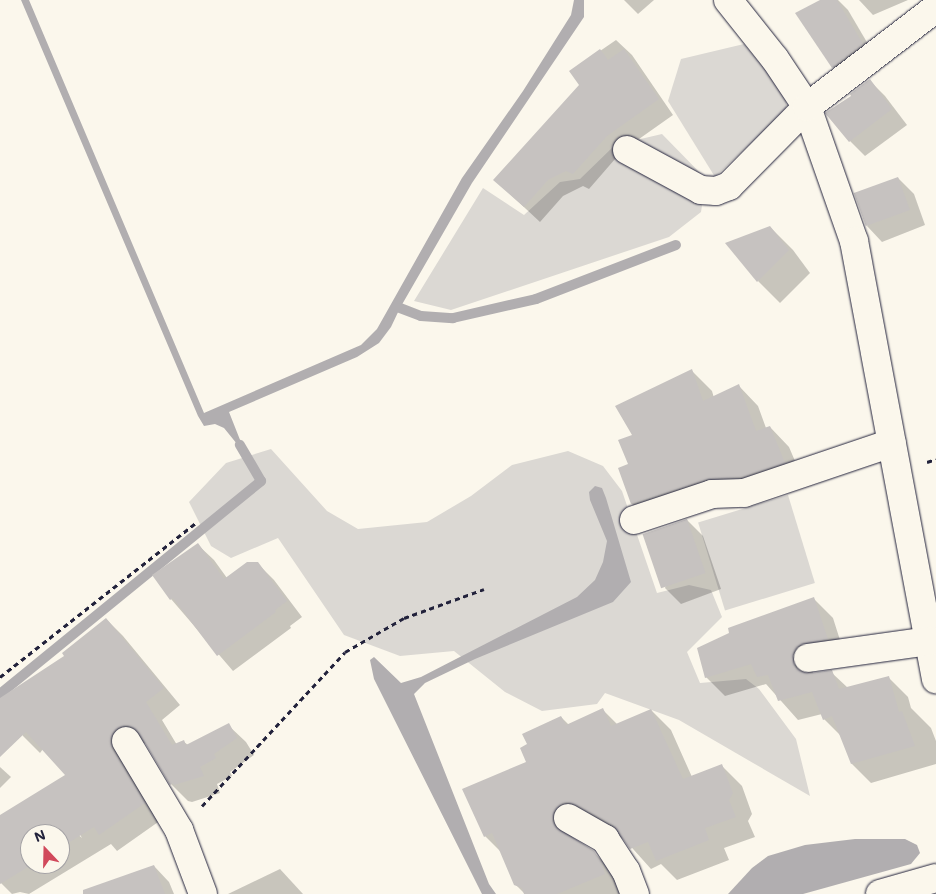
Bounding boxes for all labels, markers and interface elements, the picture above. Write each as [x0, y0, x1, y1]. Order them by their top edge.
north arrow [20, 824, 70, 874]
text: N [31, 825, 48, 846]

